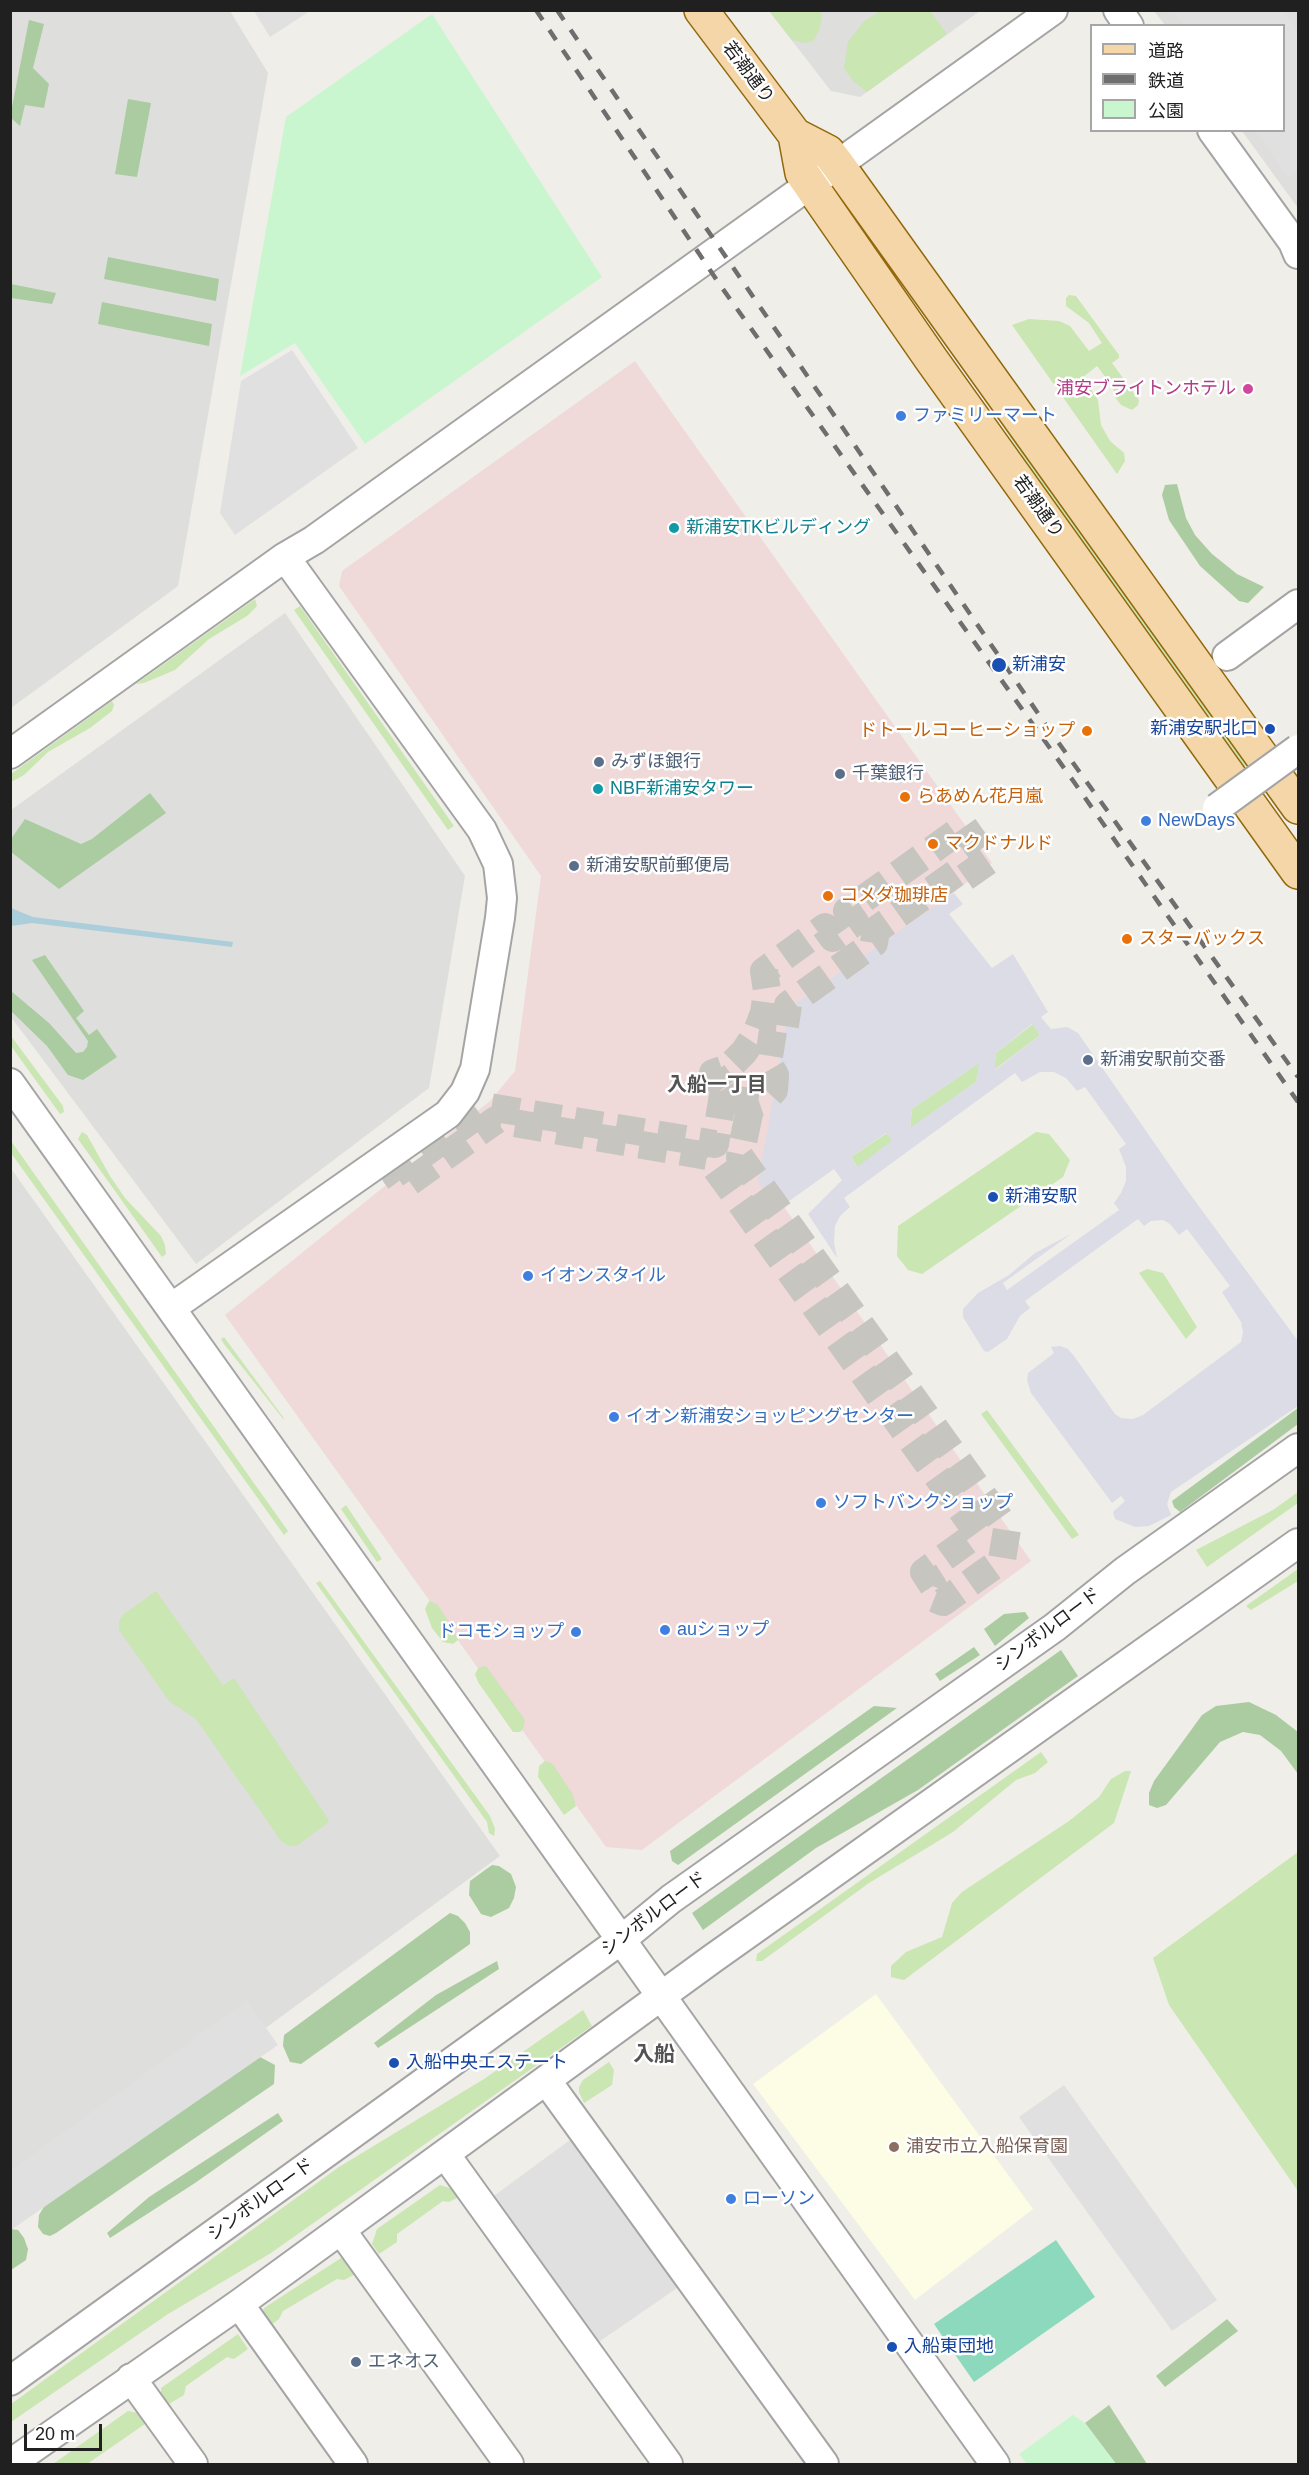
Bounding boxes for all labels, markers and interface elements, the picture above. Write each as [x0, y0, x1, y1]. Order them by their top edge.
legend [1090, 24, 1285, 132]
street label: 若潮通り [718, 38, 778, 108]
text: 道路 [1148, 41, 1184, 61]
text: 鉄道 [1148, 71, 1184, 91]
text: 公園 [1148, 101, 1184, 121]
place label: 浦安ブライトンホテル [1056, 378, 1236, 400]
marker: 浦安ブライトンホテル [1241, 382, 1255, 396]
place label: ファミリーマート [913, 405, 1057, 427]
marker: ファミリーマート [894, 409, 908, 423]
street label: 若潮通り [1008, 472, 1068, 542]
place label: 新浦安TKビルディング [686, 517, 871, 539]
marker: 新浦安TKビルディング [667, 521, 681, 535]
place label: 新浦安 [1012, 654, 1066, 676]
marker: 新浦安 [990, 656, 1008, 674]
place label: 新浦安駅北口 [1150, 718, 1258, 740]
place label: ドトールコーヒーショップ [859, 720, 1075, 742]
marker: 新浦安駅北口 [1263, 722, 1277, 736]
marker: ドトールコーヒーショップ [1080, 724, 1094, 738]
place label: みずほ銀行 [611, 751, 701, 773]
marker: みずほ銀行 [592, 755, 606, 769]
place label: 千葉銀行 [852, 763, 924, 785]
marker: 千葉銀行 [833, 767, 847, 781]
place label: NBF新浦安タワー [610, 778, 754, 800]
marker: NBF新浦安タワー [591, 782, 605, 796]
place label: らあめん花月嵐 [917, 786, 1043, 808]
marker: らあめん花月嵐 [898, 790, 912, 804]
place label: NewDays [1158, 810, 1235, 832]
marker: NewDays [1139, 814, 1153, 828]
place label: マクドナルド [945, 833, 1053, 855]
marker: マクドナルド [926, 837, 940, 851]
place label: 新浦安駅前郵便局 [586, 855, 730, 877]
marker: 新浦安駅前郵便局 [567, 859, 581, 873]
place label: コメダ珈琲店 [840, 885, 948, 907]
marker: コメダ珈琲店 [821, 889, 835, 903]
place label: スターバックス [1139, 928, 1265, 950]
marker: スターバックス [1120, 932, 1134, 946]
place label: 新浦安駅前交番 [1100, 1049, 1226, 1071]
marker: 新浦安駅前交番 [1081, 1053, 1095, 1067]
district label: 入船一丁目 [667, 1073, 767, 1097]
place label: 新浦安駅 [1005, 1186, 1077, 1208]
marker: 新浦安駅 [986, 1190, 1000, 1204]
place label: イオンスタイル [540, 1265, 666, 1287]
marker: イオンスタイル [521, 1269, 535, 1283]
place label: イオン新浦安ショッピングセンター [626, 1406, 914, 1428]
marker: イオン新浦安ショッピングセンター [607, 1410, 621, 1424]
place label: ソフトバンクショップ [833, 1492, 1013, 1514]
marker: ソフトバンクショップ [814, 1496, 828, 1510]
street label: シンボルロード [991, 1583, 1105, 1677]
place label: auショップ [677, 1619, 769, 1641]
place label: ドコモショップ [438, 1621, 564, 1643]
marker: auショップ [658, 1623, 672, 1637]
marker: ドコモショップ [569, 1625, 583, 1639]
street label: シンボルロード [597, 1867, 711, 1961]
district label: 入船 [633, 2042, 675, 2068]
place label: 入船中央エステート [406, 2052, 568, 2074]
marker: 入船中央エステート [387, 2056, 401, 2070]
place label: 浦安市立入船保育園 [906, 2136, 1068, 2158]
marker: 浦安市立入船保育園 [887, 2140, 901, 2154]
street label: シンボルロード [204, 2154, 318, 2246]
place label: ローソン [743, 2188, 815, 2210]
marker: ローソン [724, 2192, 738, 2206]
place label: 入船東団地 [904, 2336, 994, 2358]
marker: 入船東団地 [885, 2340, 899, 2354]
place label: エネオス [368, 2351, 440, 2373]
marker: エネオス [349, 2355, 363, 2369]
scale bar [27, 2412, 105, 2450]
text: 20 m [35, 2424, 75, 2444]

